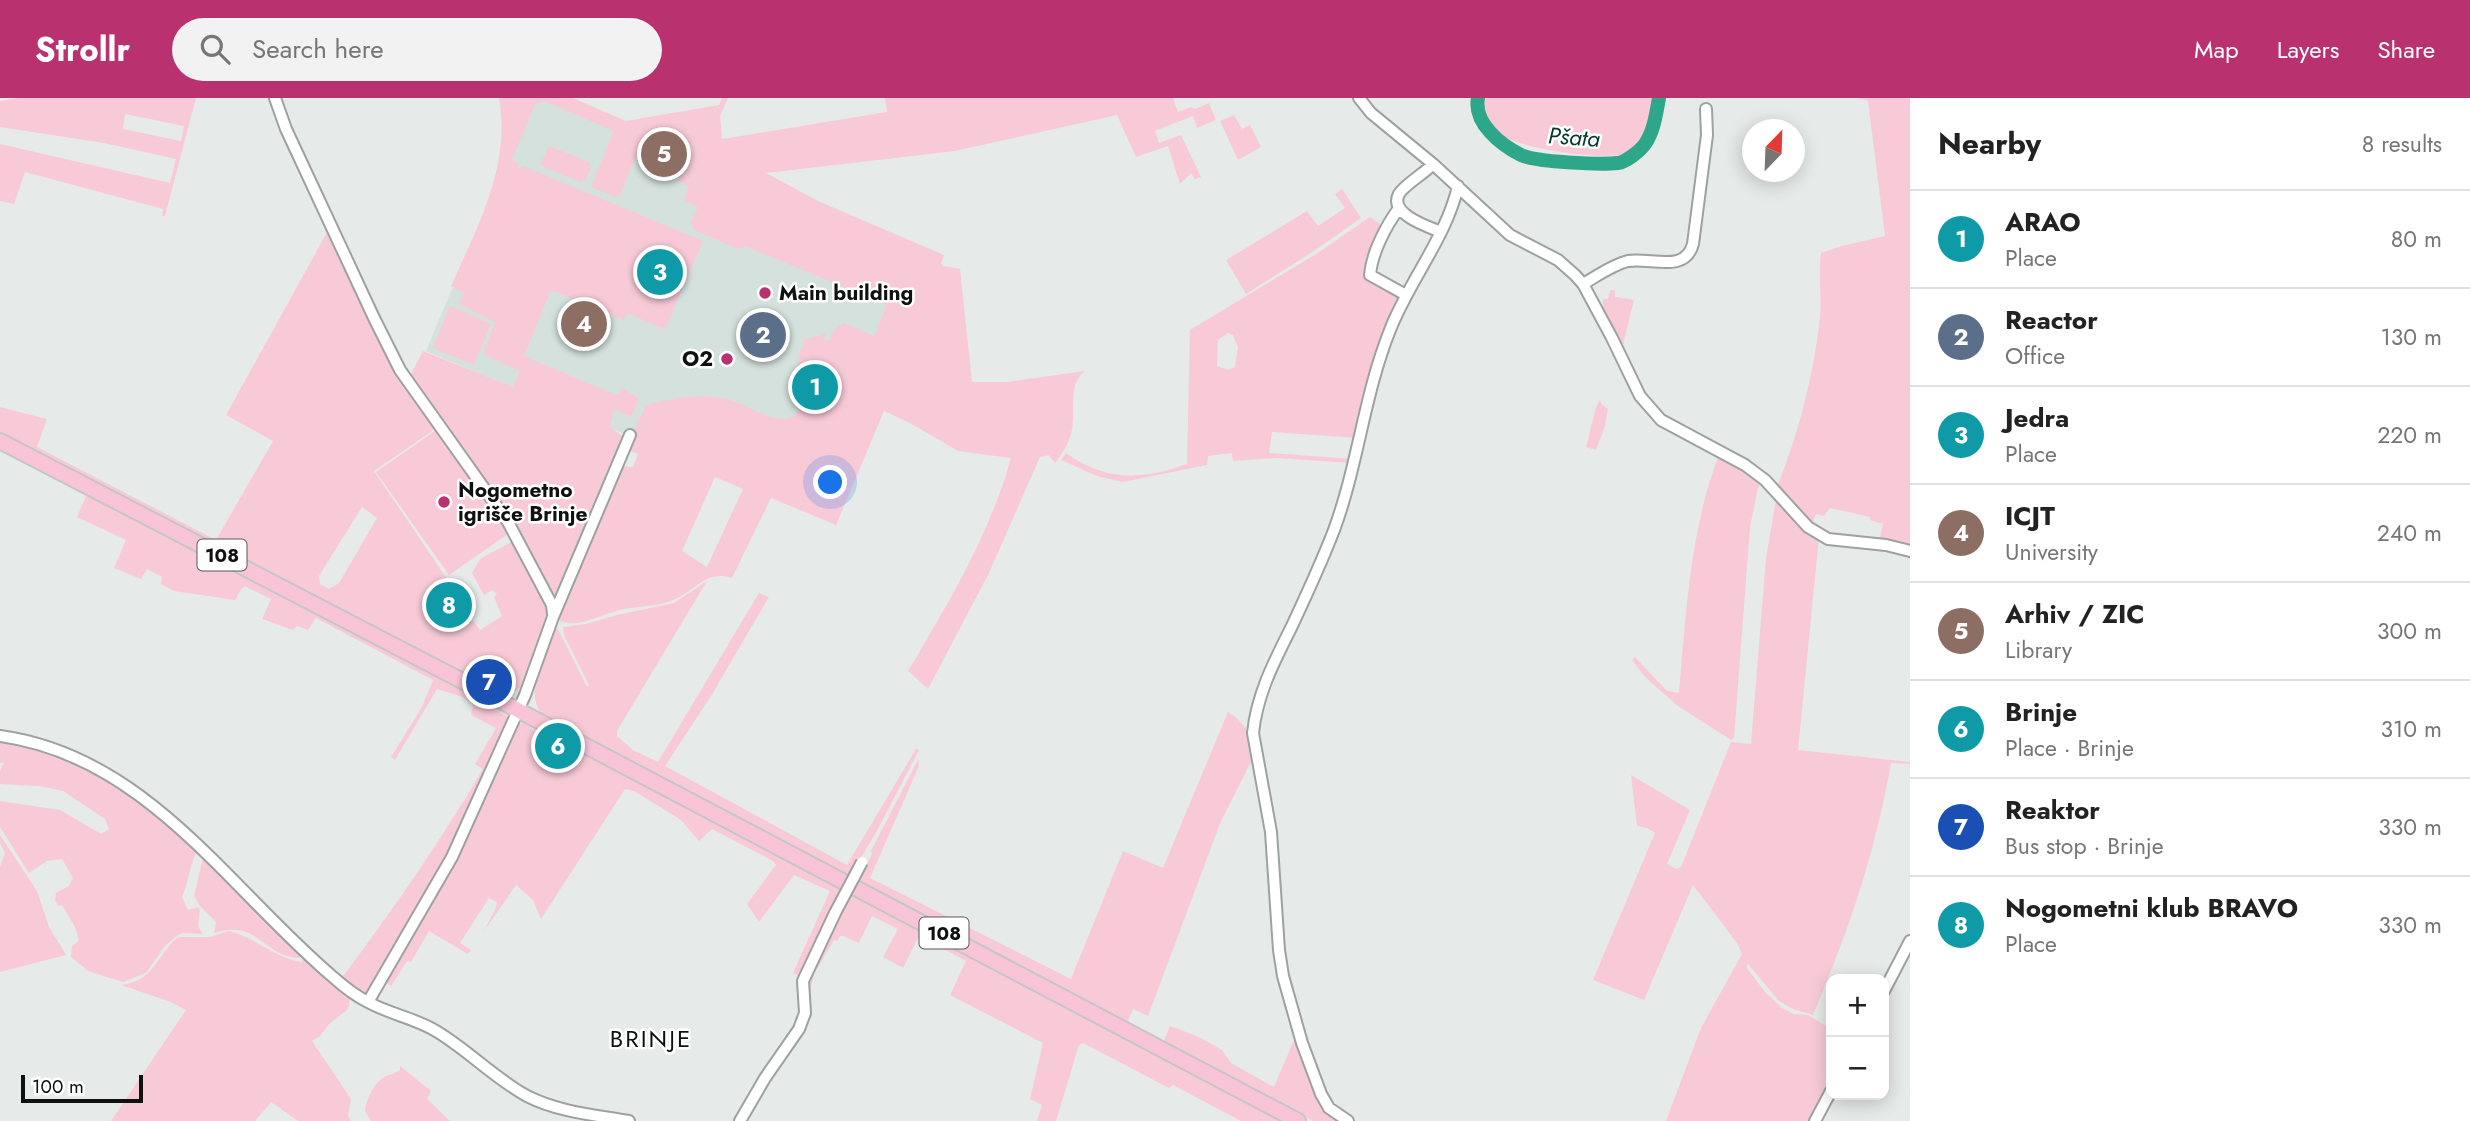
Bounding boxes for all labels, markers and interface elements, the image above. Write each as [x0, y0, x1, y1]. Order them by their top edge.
search box [172, 18, 662, 81]
text: Strollr [35, 26, 130, 73]
icon: search [196, 30, 234, 68]
text: Search here [252, 30, 384, 68]
text: Map [2194, 32, 2239, 67]
text: Layers [2277, 32, 2339, 67]
text: Share [2377, 32, 2435, 67]
water label: Pšata [1547, 118, 1601, 156]
north arrow [1742, 119, 1805, 182]
text: Nearby [1938, 122, 2041, 165]
text: 8 results [2362, 127, 2442, 161]
pin: 5 [641, 128, 687, 180]
text: ARAO [2005, 203, 2081, 241]
text: 1 [1955, 222, 1967, 256]
text: 80 m [2391, 222, 2442, 256]
text: Place [2005, 241, 2057, 275]
pin: 3 [637, 246, 683, 298]
place label: Main building [779, 278, 913, 308]
marker: Main building [757, 285, 773, 301]
pin: 4 [561, 298, 607, 350]
text: Reactor [2005, 301, 2098, 339]
pin: 2 [740, 309, 786, 361]
text: 2 [1953, 320, 1969, 354]
text: 130 m [2380, 320, 2442, 354]
text: Office [2005, 339, 2065, 373]
place label: O2 [682, 344, 713, 374]
marker: O2 [719, 351, 735, 367]
pin: 1 [792, 361, 838, 413]
text: Jedra [2005, 399, 2069, 437]
text: 3 [1954, 418, 1968, 452]
text: 220 m [2377, 418, 2442, 452]
text: Place [2005, 437, 2057, 471]
your location [813, 465, 847, 499]
place label: Nogometno igrišče Brinje [458, 475, 588, 529]
marker: Nogometno igrišče Brinje [436, 494, 452, 510]
text: ICJT [2005, 497, 2055, 535]
text: 4 [1953, 516, 1969, 550]
text: 240 m [2377, 516, 2442, 550]
text: University [2005, 535, 2098, 569]
road number: 108 [198, 540, 246, 570]
pin: 8 [426, 579, 472, 631]
text: Arhiv / ZIC [2005, 595, 2145, 633]
text: 5 [1954, 614, 1968, 648]
text: 300 m [2377, 614, 2442, 648]
text: Library [2005, 633, 2072, 667]
pin: 7 [466, 656, 512, 708]
text: Brinje [2005, 693, 2077, 731]
text: 6 [1953, 712, 1969, 746]
text: 310 m [2380, 712, 2442, 746]
pin: 6 [535, 720, 581, 772]
text: Place · Brinje [2005, 731, 2134, 765]
text: Reaktor [2005, 791, 2100, 829]
text: 7 [1954, 810, 1968, 844]
text: 330 m [2378, 810, 2442, 844]
text: Bus stop · Brinje [2005, 829, 2164, 863]
text: Nogometni klub BRAVO [2005, 889, 2298, 927]
text: 8 [1954, 908, 1968, 942]
text: 330 m [2378, 908, 2442, 942]
road number: 108 [920, 918, 968, 948]
text: Place [2005, 927, 2057, 961]
map controls [1826, 974, 1889, 1100]
button: + [1826, 974, 1889, 1037]
district label: BRINJE [610, 1021, 692, 1056]
button: − [1826, 1037, 1889, 1100]
scale bar [21, 1072, 144, 1104]
text: 100 m [32, 1073, 84, 1100]

